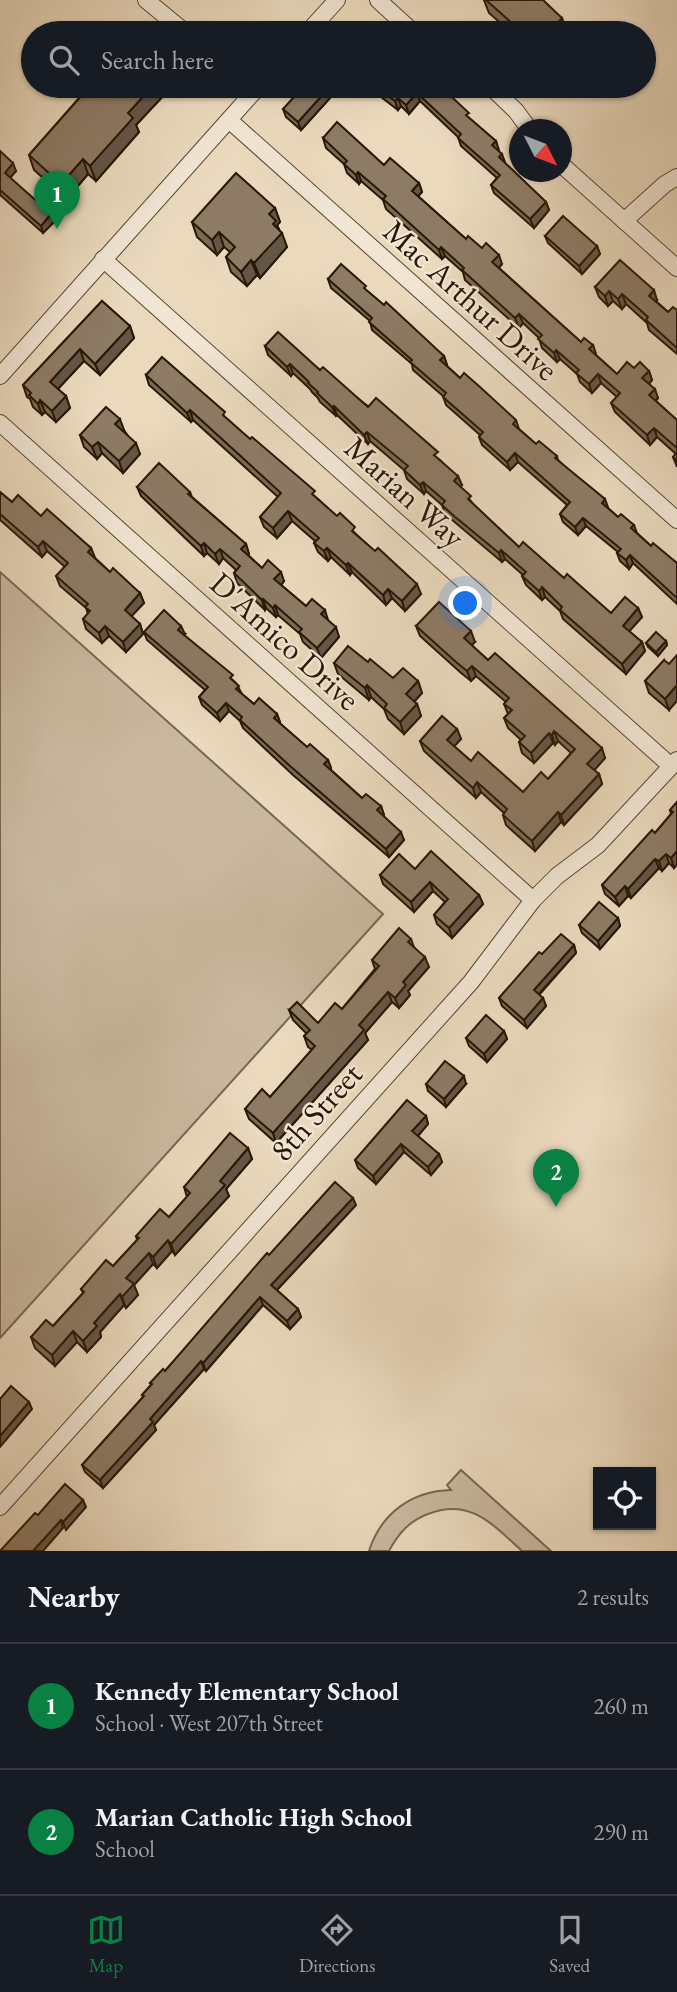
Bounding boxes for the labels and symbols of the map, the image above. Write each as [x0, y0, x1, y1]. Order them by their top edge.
north arrow [509, 119, 572, 182]
pin: 1 [34, 171, 80, 229]
street label: Mac Arthur Drive [374, 210, 568, 390]
street label: Marian Way [336, 427, 475, 558]
street label: D'Amico Drive [201, 562, 369, 720]
your location [448, 586, 482, 620]
street label: 8th Street [261, 1054, 371, 1170]
pin: 2 [533, 1149, 579, 1207]

